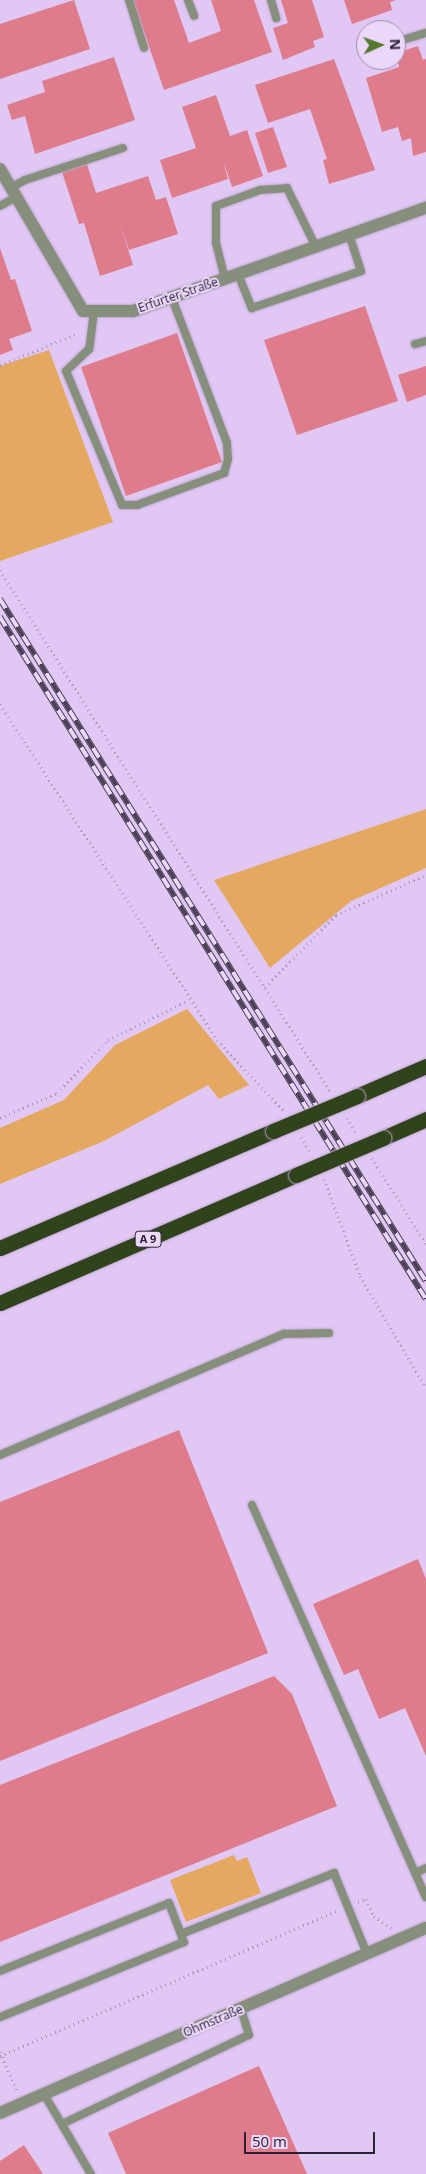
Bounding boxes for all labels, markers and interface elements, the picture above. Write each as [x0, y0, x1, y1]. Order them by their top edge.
north arrow [356, 20, 406, 70]
text: N [386, 38, 405, 51]
street label: Erfurter Straße [136, 275, 220, 315]
road number: A 9 [134, 1230, 162, 1248]
street label: Ohmstraße [181, 2002, 245, 2040]
scale bar [246, 2122, 377, 2154]
text: 50 m [252, 2131, 287, 2151]

